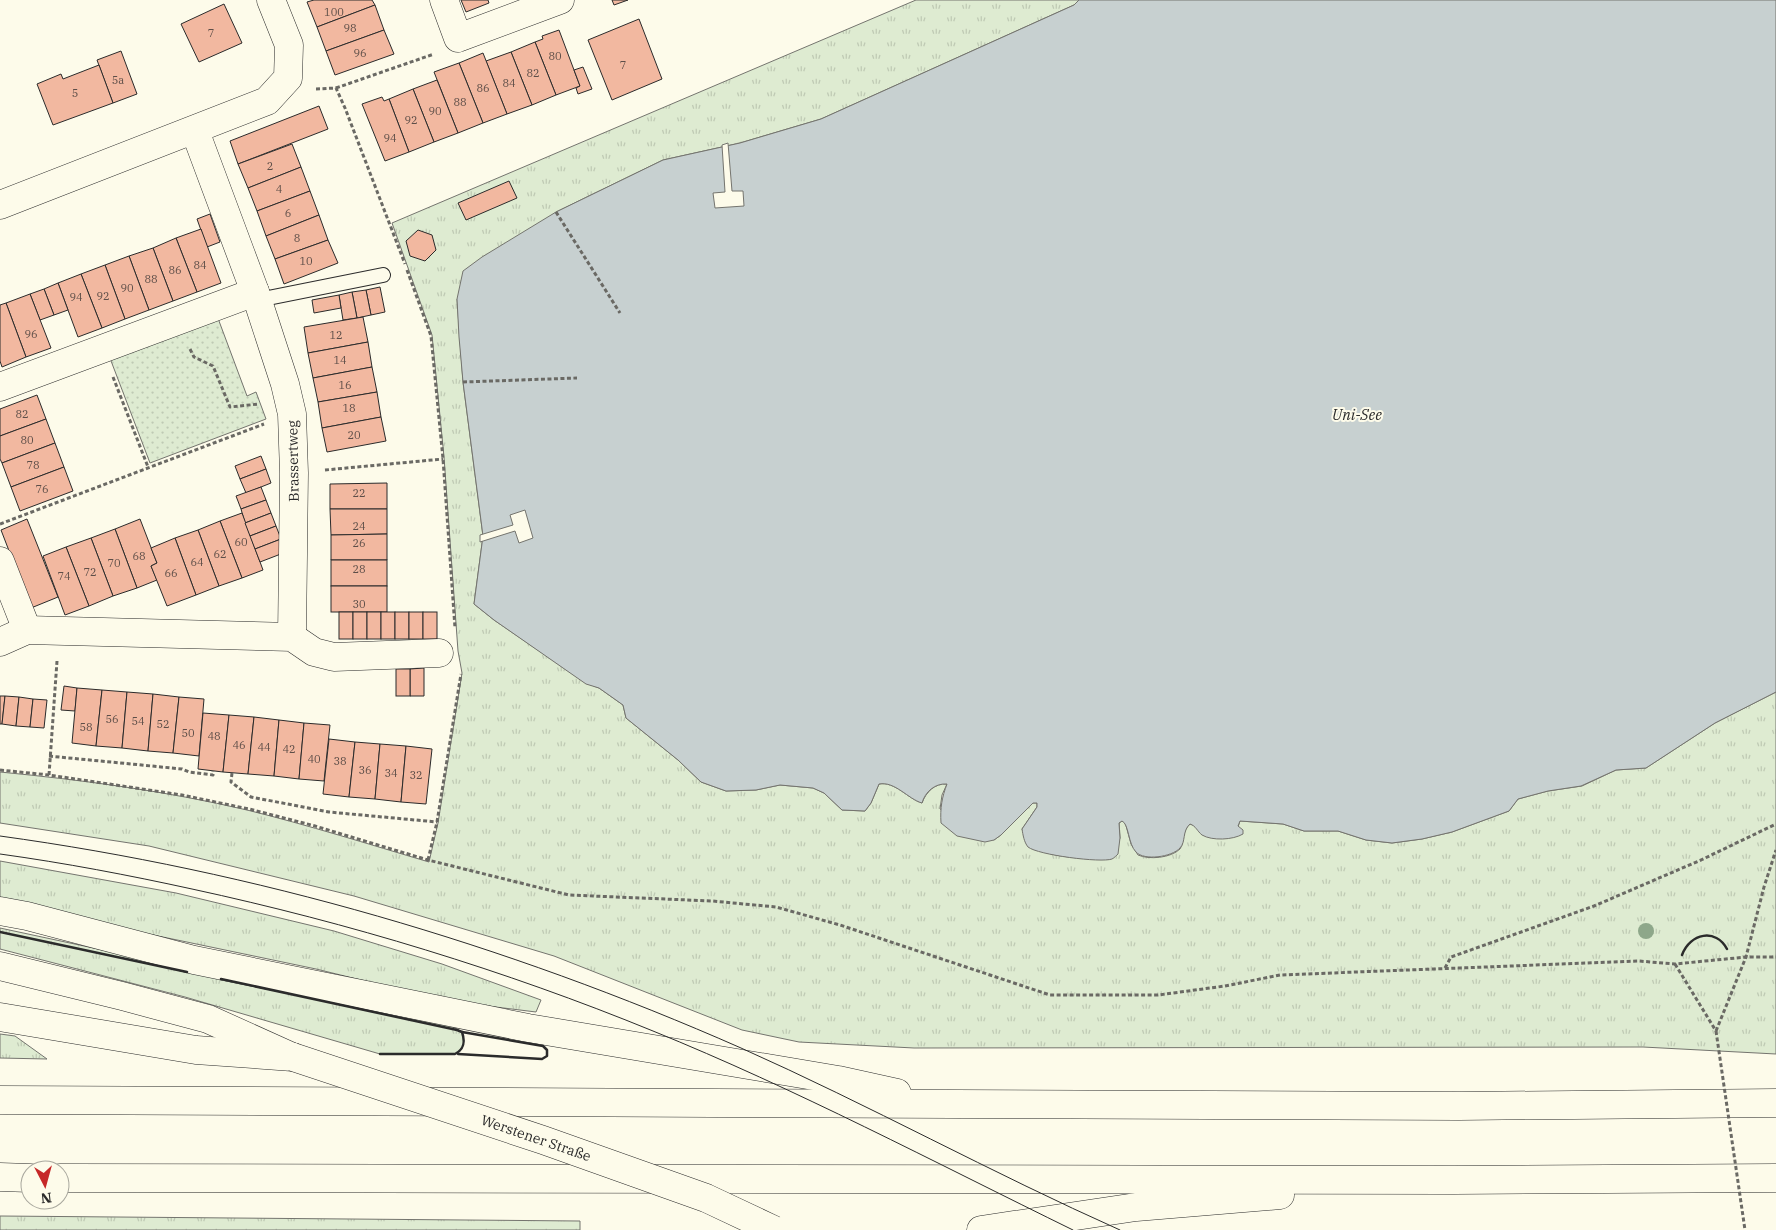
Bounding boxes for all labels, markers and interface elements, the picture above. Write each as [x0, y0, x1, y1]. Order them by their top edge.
house number: 100 [324, 5, 344, 19]
house number: 98 [343, 21, 357, 35]
house number: 7 [208, 26, 214, 40]
house number: 96 [353, 46, 367, 60]
house number: 80 [548, 49, 562, 63]
house number: 7 [620, 58, 626, 72]
house number: 82 [526, 66, 540, 80]
house number: 5a [112, 73, 124, 87]
house number: 84 [502, 76, 516, 90]
house number: 86 [476, 81, 490, 95]
house number: 5 [72, 86, 78, 100]
house number: 88 [453, 95, 467, 109]
house number: 90 [428, 104, 442, 118]
house number: 92 [404, 113, 418, 127]
house number: 94 [383, 131, 397, 145]
house number: 2 [267, 159, 273, 173]
house number: 4 [276, 182, 283, 196]
house number: 6 [285, 206, 291, 220]
house number: 8 [294, 231, 300, 245]
house number: 10 [299, 254, 313, 268]
house number: 84 [193, 258, 207, 272]
house number: 86 [168, 263, 182, 277]
house number: 88 [144, 272, 158, 286]
house number: 90 [120, 281, 134, 295]
house number: 92 [96, 289, 110, 303]
house number: 94 [69, 290, 83, 304]
house number: 96 [24, 327, 38, 341]
house number: 12 [329, 328, 343, 342]
house number: 14 [333, 353, 347, 367]
house number: 16 [338, 378, 352, 392]
house number: 18 [342, 401, 356, 415]
water label: Uni-See [1332, 405, 1382, 424]
house number: 82 [15, 407, 29, 421]
street label: Brassertweg [283, 420, 303, 502]
house number: 20 [347, 428, 361, 442]
house number: 80 [20, 433, 34, 447]
house number: 78 [26, 458, 40, 472]
house number: 76 [35, 482, 49, 496]
house number: 22 [352, 486, 366, 500]
house number: 24 [352, 519, 366, 533]
house number: 60 [234, 535, 248, 549]
house number: 26 [352, 536, 366, 550]
house number: 62 [213, 547, 227, 561]
house number: 68 [132, 549, 146, 563]
house number: 64 [190, 555, 204, 569]
house number: 70 [107, 556, 121, 570]
house number: 28 [352, 562, 366, 576]
house number: 72 [83, 565, 97, 579]
house number: 66 [164, 566, 178, 580]
house number: 74 [57, 569, 71, 583]
house number: 30 [352, 597, 366, 611]
house number: 56 [105, 712, 119, 726]
house number: 54 [131, 714, 145, 728]
house number: 52 [156, 717, 170, 731]
house number: 58 [79, 720, 93, 734]
house number: 50 [181, 726, 195, 740]
house number: 48 [207, 729, 221, 743]
house number: 46 [232, 738, 246, 752]
house number: 44 [257, 740, 271, 754]
house number: 42 [282, 742, 296, 756]
house number: 40 [307, 752, 321, 766]
house number: 38 [333, 754, 347, 768]
house number: 36 [358, 763, 372, 777]
house number: 34 [384, 766, 398, 780]
house number: 32 [409, 768, 423, 782]
street label: Werstener Straße [479, 1111, 593, 1165]
north arrow [20, 1160, 70, 1210]
text: N [40, 1188, 53, 1207]

